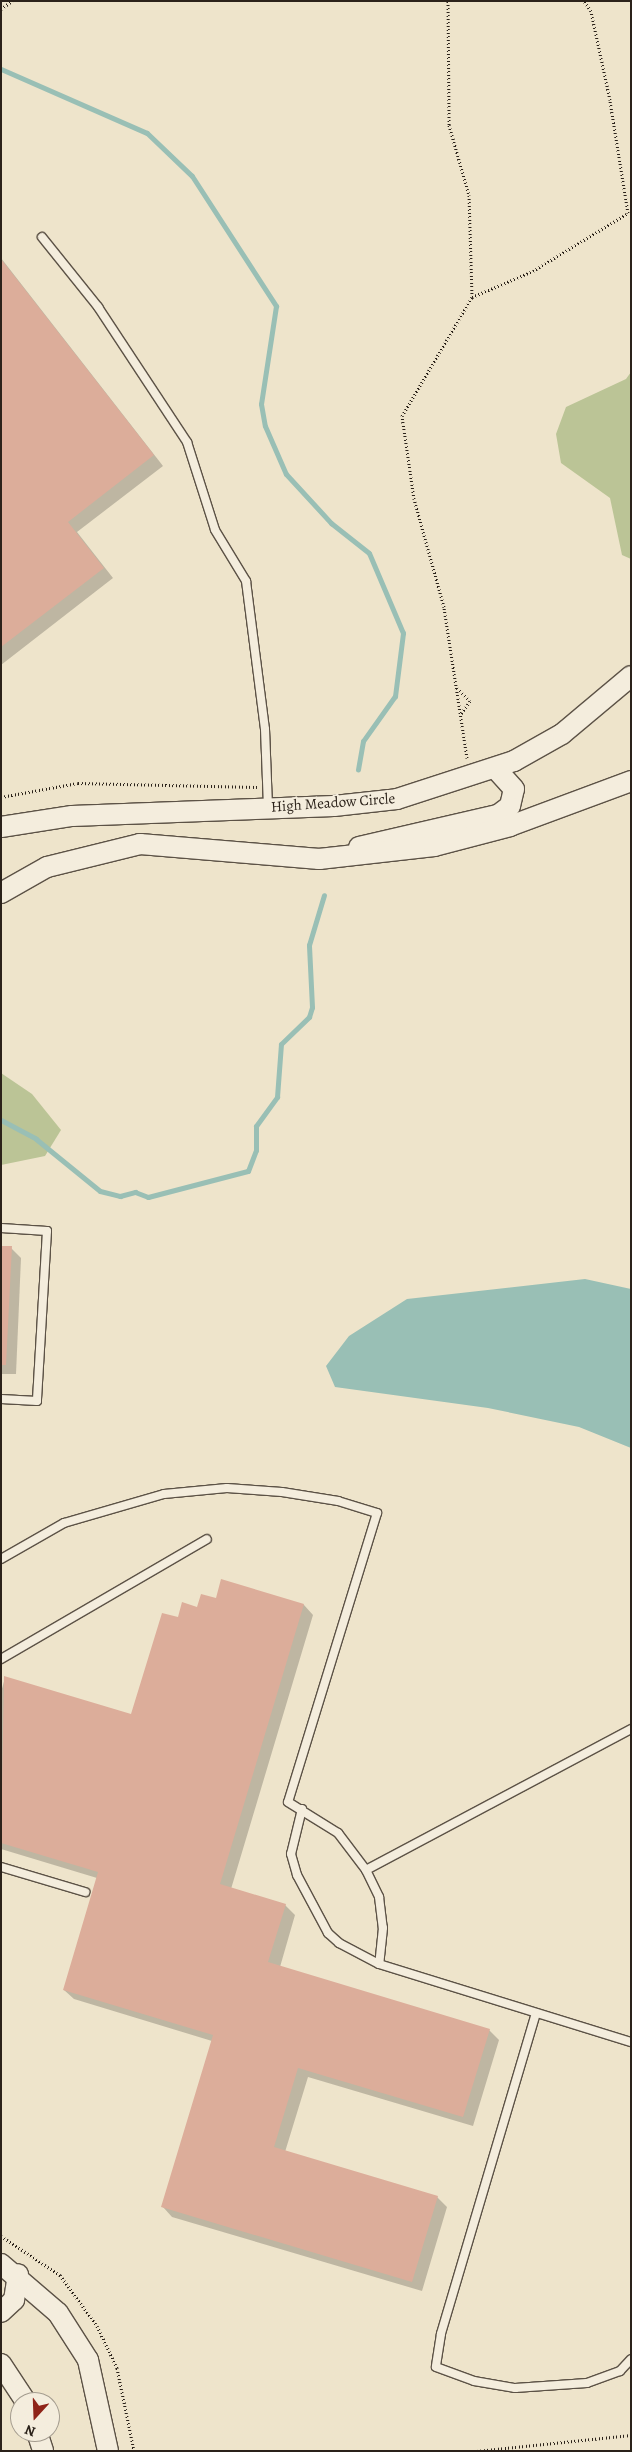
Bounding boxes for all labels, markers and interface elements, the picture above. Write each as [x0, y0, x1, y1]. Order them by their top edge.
street label: High Meadow Circle [270, 790, 396, 816]
north arrow [10, 2392, 60, 2442]
text: N [22, 2420, 38, 2441]

